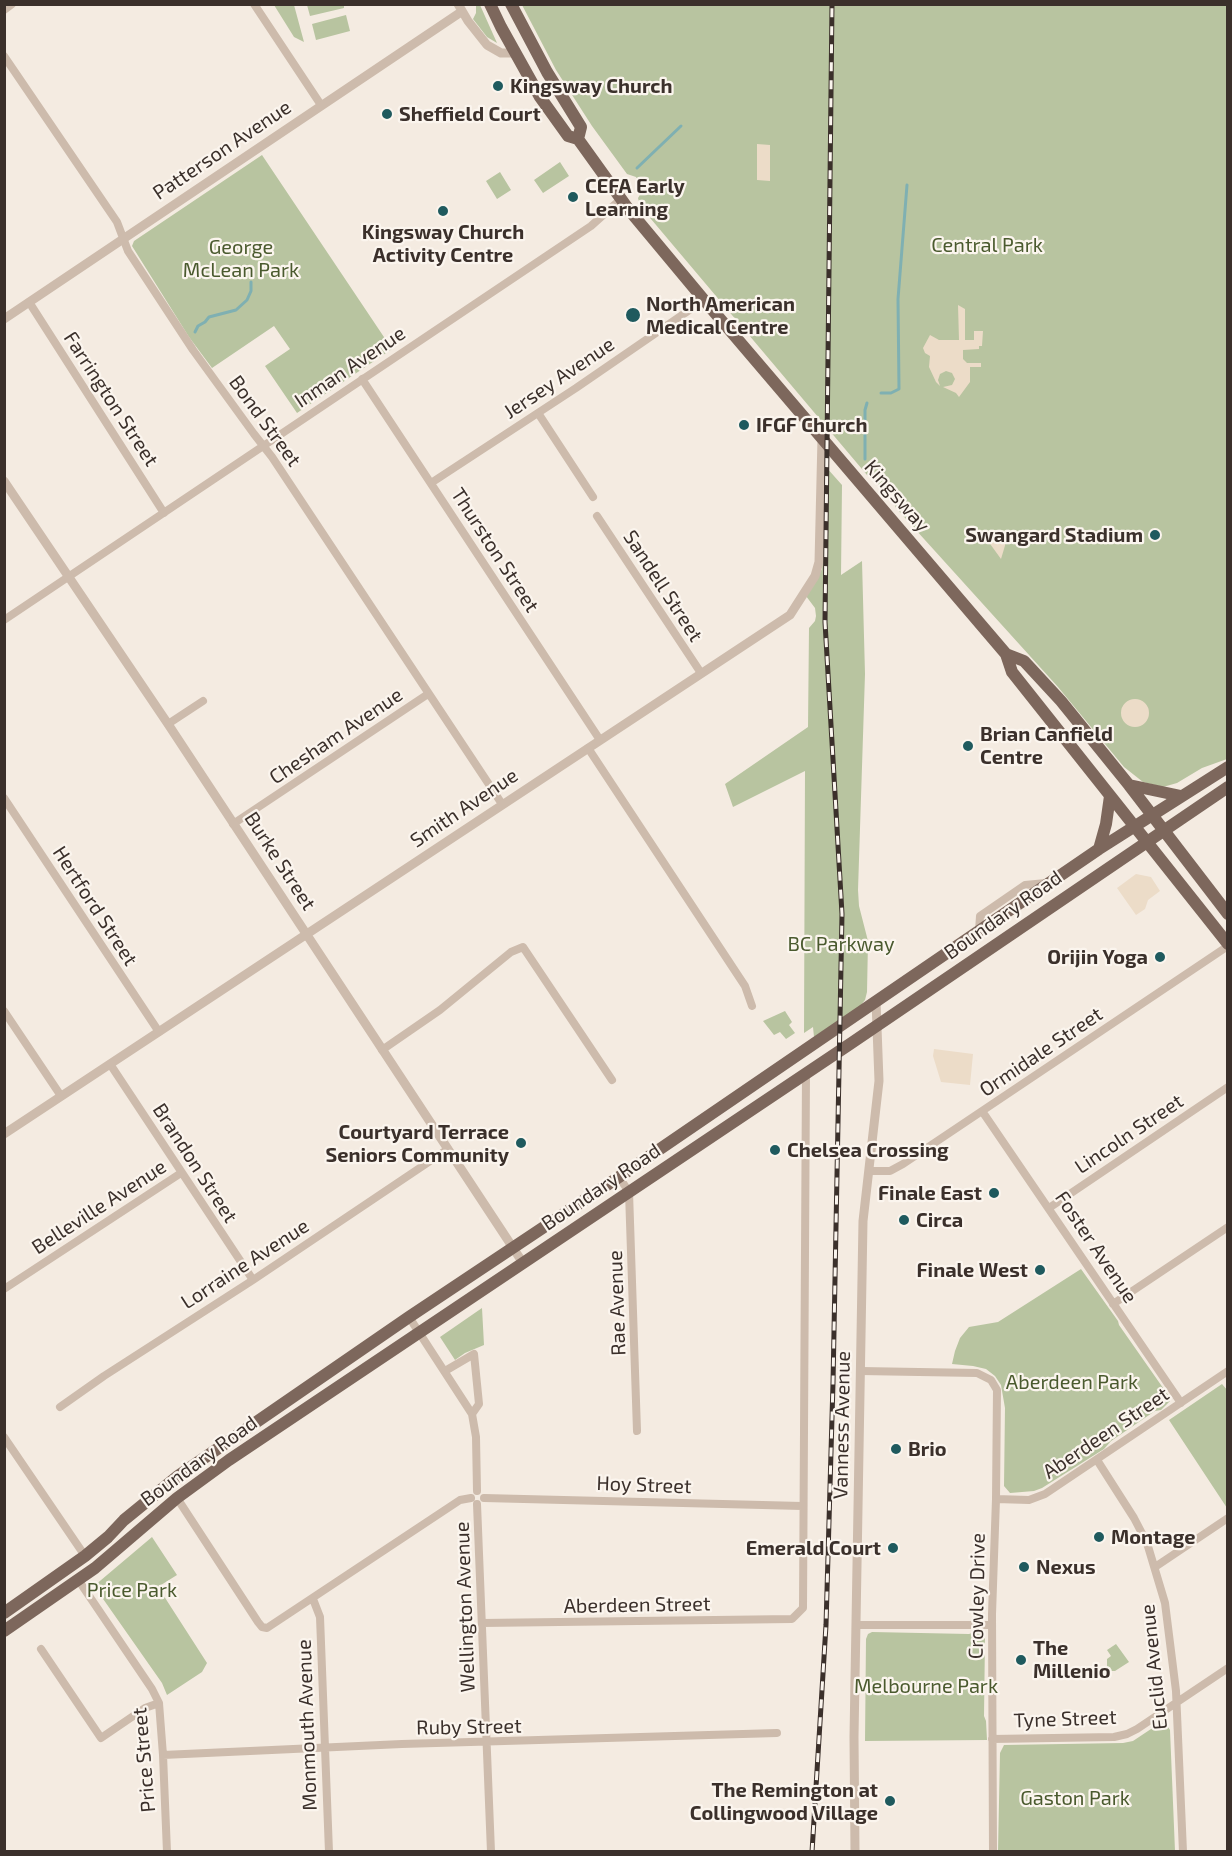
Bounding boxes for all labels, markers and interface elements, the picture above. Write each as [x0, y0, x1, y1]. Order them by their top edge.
place label: Kingsway Church [510, 74, 673, 98]
marker: Kingsway Church [491, 79, 505, 93]
street label: Patterson Avenue [148, 95, 296, 205]
place label: Sheffield Court [399, 102, 541, 126]
marker: Sheffield Court [380, 107, 394, 121]
place label: CEFA Early Learning [585, 174, 685, 221]
marker: CEFA Early Learning [566, 190, 580, 204]
marker: Kingsway Church Activity Centre [436, 204, 450, 218]
place label: Kingsway Church Activity Centre [362, 220, 524, 267]
park label: Central Park [931, 233, 1043, 257]
park label: George McLean Park [183, 235, 299, 282]
place label: North American Medical Centre [646, 292, 795, 339]
marker: North American Medical Centre [624, 306, 642, 324]
street label: Inman Avenue [290, 321, 410, 413]
street label: Farrington Street [59, 327, 163, 471]
street label: Jersey Avenue [499, 332, 619, 424]
street label: Bond Street [224, 371, 306, 471]
place label: IFGF Church [756, 413, 868, 437]
marker: IFGF Church [737, 418, 751, 432]
street label: Kingsway [859, 455, 935, 537]
street label: Thurston Street [446, 483, 544, 617]
place label: Swangard Stadium [965, 523, 1143, 547]
street label: Sandell Street [618, 526, 708, 646]
marker: Swangard Stadium [1148, 528, 1162, 542]
street label: Chesham Avenue [265, 683, 407, 789]
place label: Brian Canfield Centre [980, 722, 1113, 769]
marker: Brian Canfield Centre [961, 739, 975, 753]
street label: Smith Avenue [406, 763, 522, 853]
street label: Burke Street [239, 807, 321, 915]
street label: Hertford Street [47, 842, 143, 970]
street label: Boundary Road [939, 865, 1067, 965]
park label: BC Parkway [787, 932, 895, 956]
place label: Orijin Yoga [1047, 945, 1148, 969]
marker: Orijin Yoga [1153, 950, 1167, 964]
street label: Ormidale Street [975, 1002, 1107, 1102]
street label: Lincoln Street [1070, 1089, 1188, 1179]
street label: Brandon Street [147, 1099, 243, 1227]
place label: Courtyard Terrace Seniors Community [325, 1120, 509, 1167]
marker: Courtyard Terrace Seniors Community [514, 1136, 528, 1150]
street label: Boundary Road [537, 1138, 665, 1236]
place label: Chelsea Crossing [787, 1138, 949, 1162]
marker: Chelsea Crossing [768, 1143, 782, 1157]
street label: Belleville Avenue [27, 1155, 171, 1259]
place label: Finale East [878, 1181, 982, 1205]
marker: Finale East [987, 1186, 1001, 1200]
street label: Foster Avenue [1050, 1186, 1142, 1308]
place label: Circa [916, 1208, 963, 1232]
marker: Circa [897, 1213, 911, 1227]
street label: Lorraine Avenue [177, 1214, 313, 1314]
street label: Rae Avenue [603, 1250, 631, 1356]
place label: Finale West [916, 1258, 1028, 1282]
marker: Finale West [1033, 1263, 1047, 1277]
street label: Vanness Avenue [829, 1351, 855, 1499]
park label: Aberdeen Park [1006, 1370, 1138, 1394]
street label: Aberdeen Street [1038, 1382, 1174, 1484]
street label: Boundary Road [136, 1411, 262, 1511]
place label: Brio [908, 1437, 947, 1461]
marker: Brio [889, 1442, 903, 1456]
street label: Hoy Street [596, 1471, 692, 1499]
street label: Wellington Avenue [450, 1521, 480, 1693]
place label: Montage [1111, 1525, 1196, 1549]
marker: Montage [1092, 1530, 1106, 1544]
street label: Crowley Drive [964, 1533, 990, 1659]
place label: Emerald Court [746, 1536, 881, 1560]
marker: Emerald Court [886, 1541, 900, 1555]
place label: Nexus [1036, 1555, 1095, 1579]
marker: Nexus [1017, 1560, 1031, 1574]
park label: Price Park [87, 1578, 177, 1602]
street label: Aberdeen Street [563, 1592, 711, 1618]
street label: Euclid Avenue [1135, 1603, 1173, 1731]
place label: The Millenio [1033, 1636, 1111, 1683]
street label: Monmouth Avenue [292, 1639, 322, 1811]
marker: The Millenio [1014, 1653, 1028, 1667]
park label: Melbourne Park [854, 1674, 998, 1698]
street label: Tyne Street [1013, 1705, 1117, 1733]
street label: Price Street [127, 1707, 161, 1813]
street label: Ruby Street [416, 1714, 522, 1740]
place label: The Remington at Collingwood Village [690, 1778, 878, 1825]
park label: Gaston Park [1020, 1786, 1130, 1810]
marker: The Remington at Collingwood Village [883, 1794, 897, 1808]

